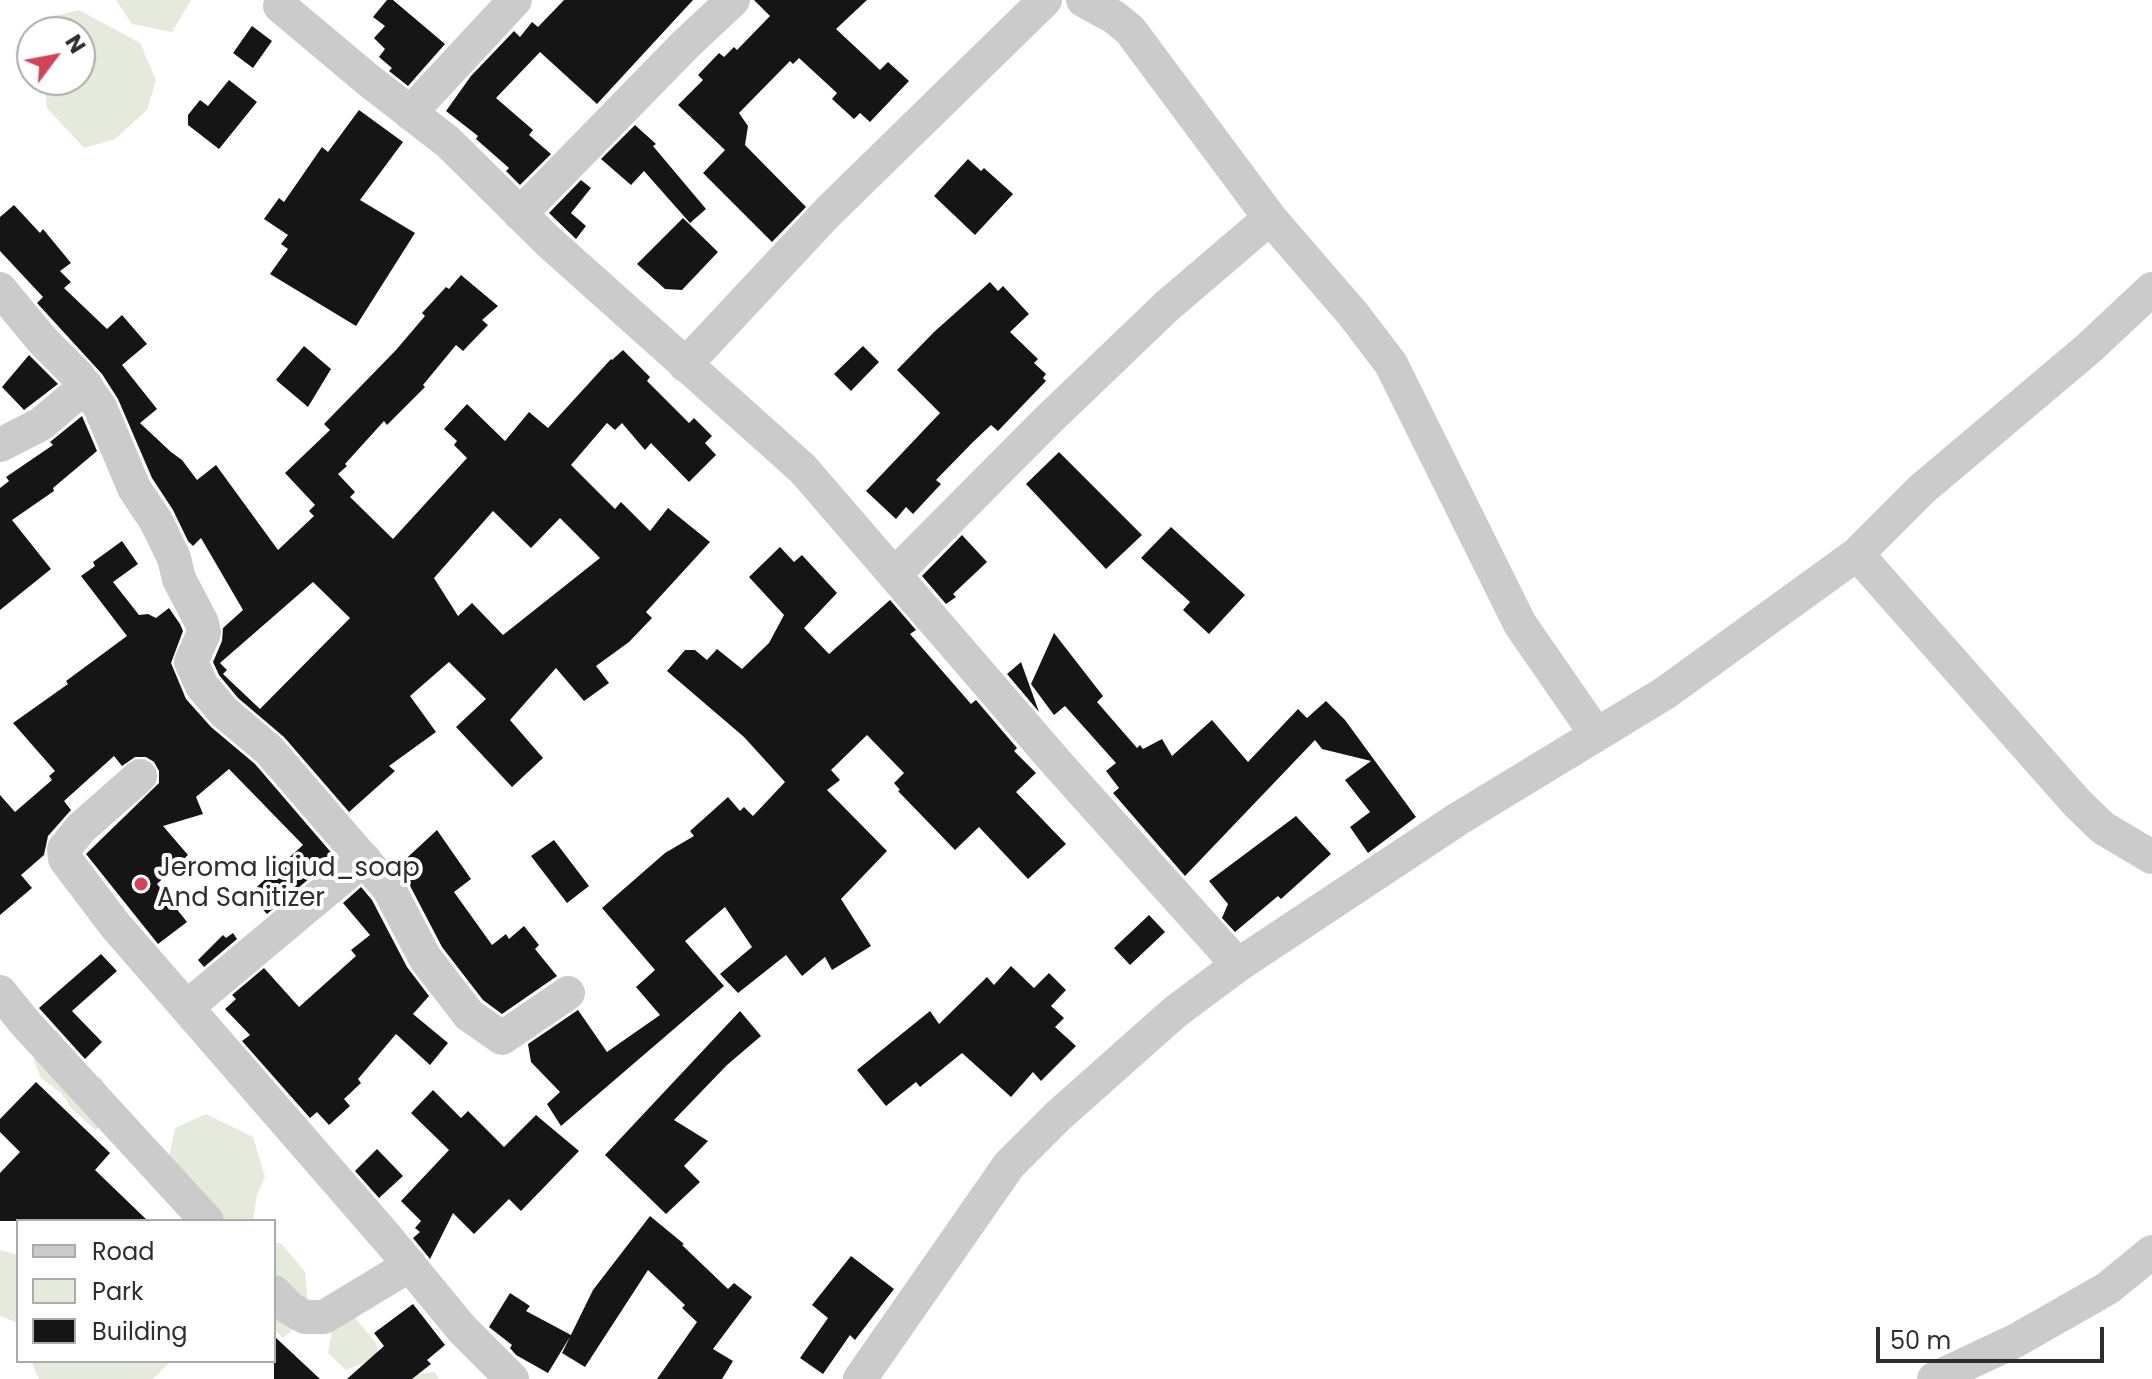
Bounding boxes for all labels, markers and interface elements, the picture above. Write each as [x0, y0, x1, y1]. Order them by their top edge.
north arrow [16, 16, 96, 96]
text: N [58, 29, 93, 59]
place label: Jeroma liqiud_soap And Sanitizer [157, 853, 420, 914]
marker: Jeroma liqiud_soap And Sanitizer [132, 875, 150, 893]
legend [16, 1219, 276, 1363]
text: Road [92, 1235, 154, 1268]
text: Park [92, 1275, 143, 1308]
scale bar [1880, 1311, 2108, 1361]
text: Building [92, 1315, 188, 1348]
text: 50 m [1890, 1324, 1951, 1357]

